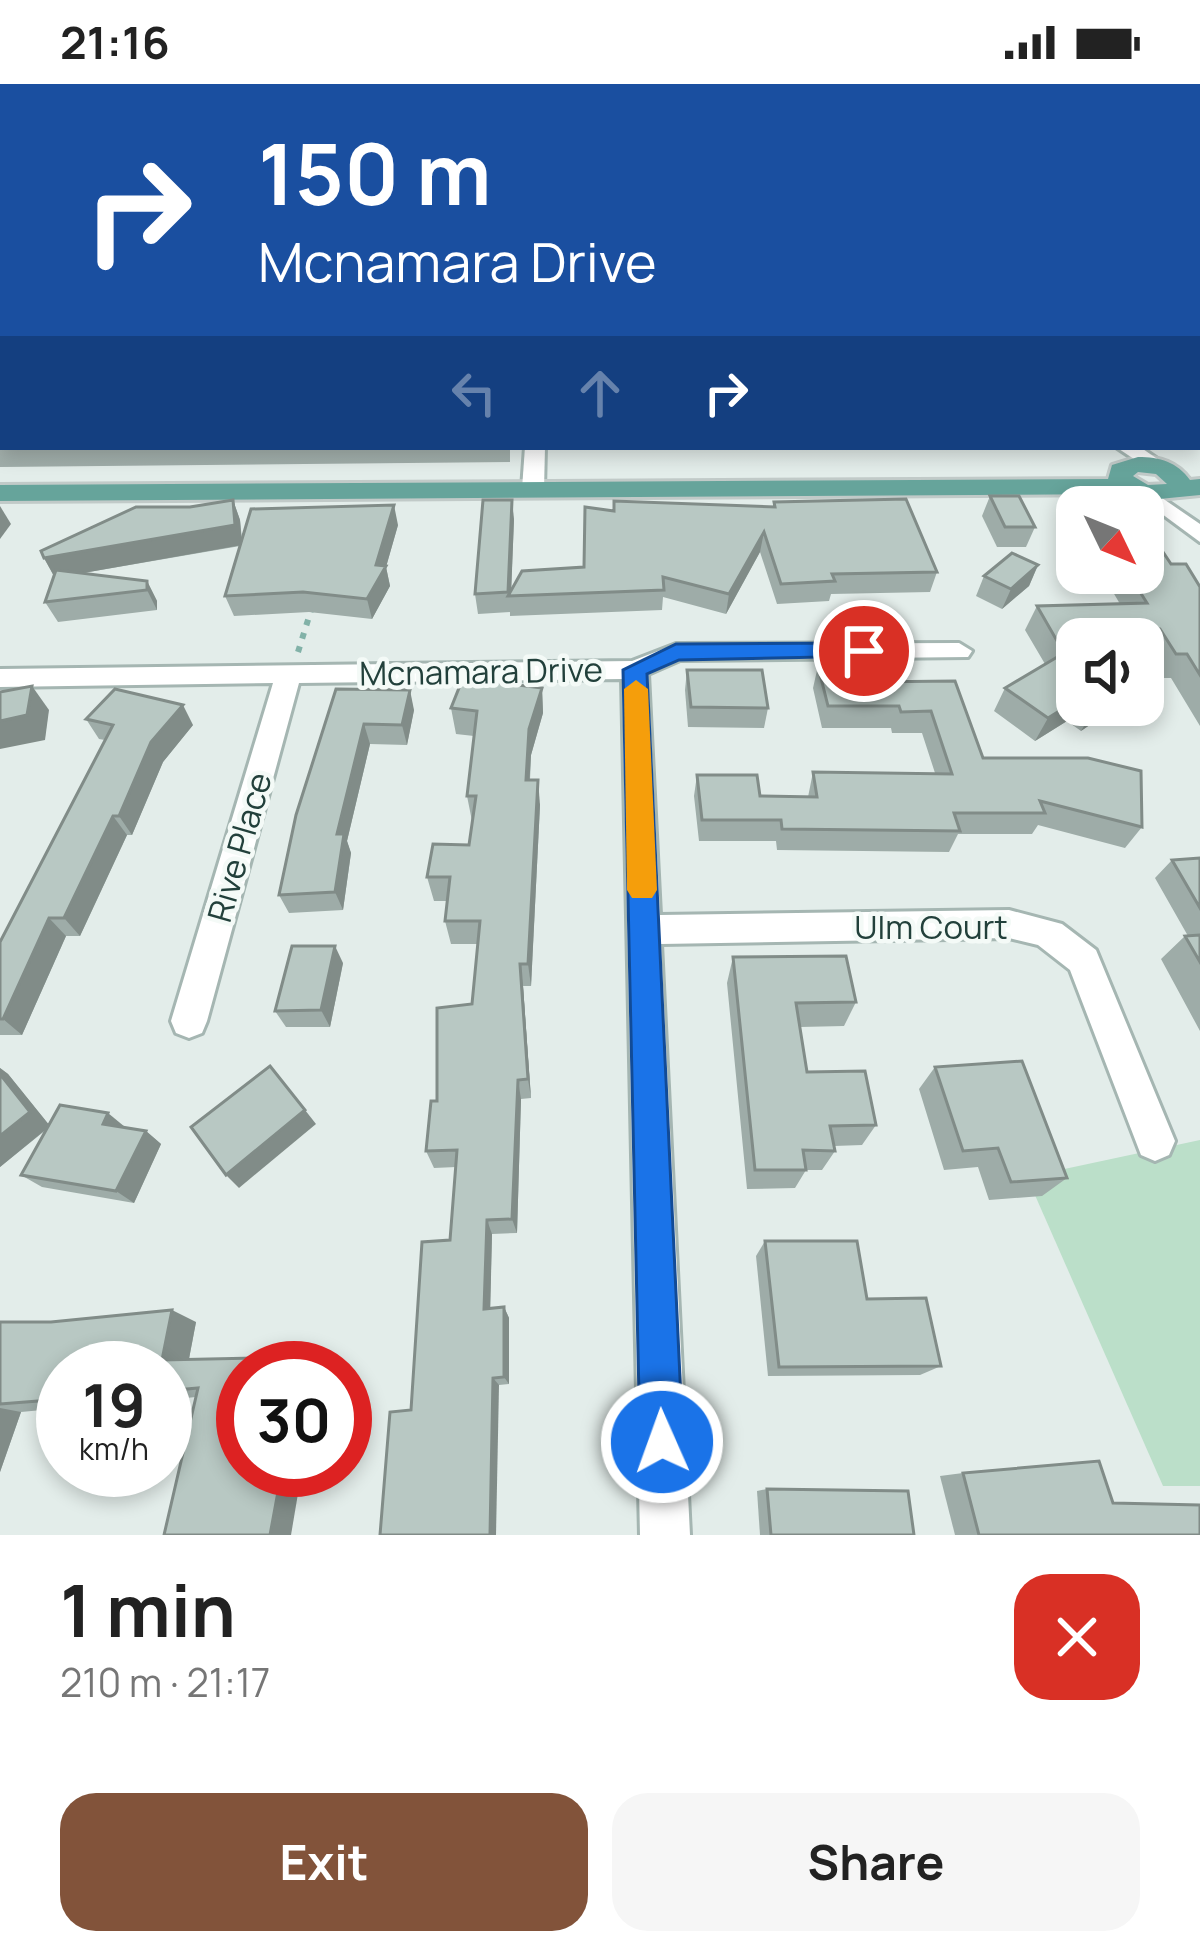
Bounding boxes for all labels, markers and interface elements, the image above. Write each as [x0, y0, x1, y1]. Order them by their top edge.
text: 21:16 [60, 11, 170, 73]
text: 150 m [258, 115, 492, 230]
icon: right [60, 132, 216, 288]
text: Mcnamara Drive [258, 224, 657, 298]
icon: left [441, 360, 507, 426]
icon: ahead [567, 360, 633, 426]
icon: right [693, 360, 759, 426]
north arrow [1056, 486, 1164, 594]
map controls [1056, 486, 1164, 726]
pin [813, 600, 915, 702]
icon: arrive [831, 618, 897, 684]
button: sound [1056, 618, 1164, 726]
street label: Mcnamara Drive [359, 646, 603, 696]
street label: Rive Place [196, 767, 282, 927]
street label: Ulm Court [854, 904, 1008, 949]
speed limit sign: 30 [216, 1341, 372, 1497]
text: 19 [82, 1363, 146, 1445]
position arrow [599, 1379, 725, 1505]
text: km/h [79, 1428, 149, 1469]
text: 1 min [60, 1560, 236, 1659]
button: close [1014, 1574, 1140, 1700]
text: 210 m · 21:17 [60, 1655, 270, 1709]
button: Exit [60, 1793, 588, 1931]
button: Share [612, 1793, 1140, 1931]

